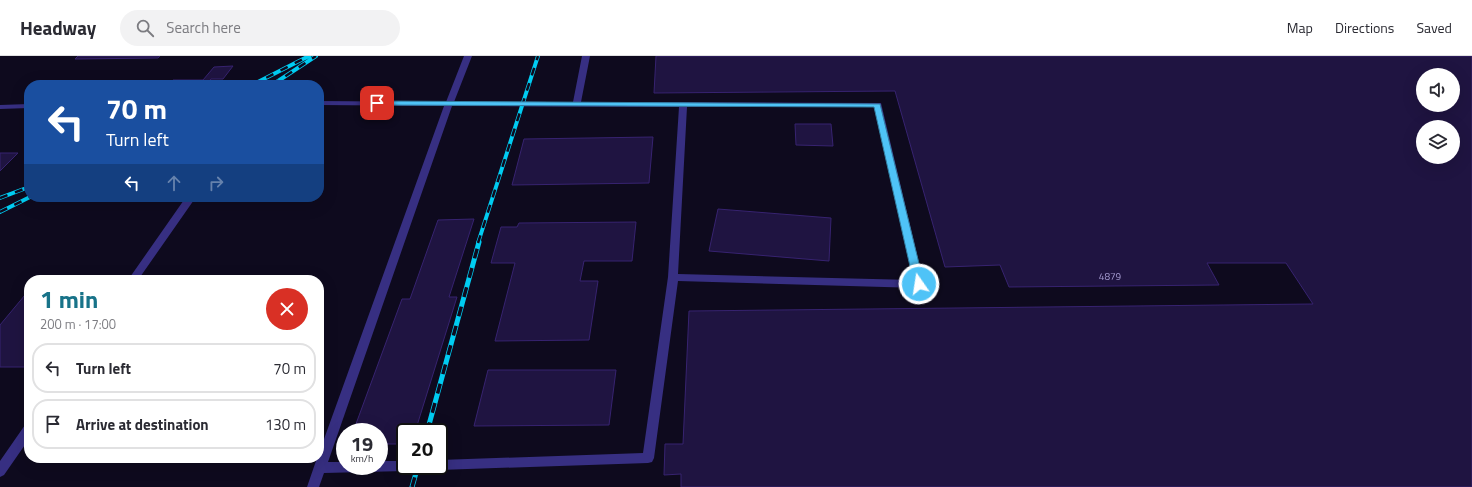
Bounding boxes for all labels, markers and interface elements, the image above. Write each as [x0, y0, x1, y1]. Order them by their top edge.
search box [120, 10, 400, 46]
text: Headway [20, 13, 96, 42]
text: Search here [166, 16, 241, 39]
icon: search [134, 17, 156, 39]
text: Map [1287, 17, 1313, 38]
text: Directions [1335, 17, 1394, 38]
text: Saved [1416, 17, 1452, 38]
map controls [1416, 68, 1460, 164]
button: sound [1416, 68, 1460, 112]
pin [360, 86, 394, 120]
text: 70 m [106, 87, 167, 130]
icon: arrive [366, 92, 388, 114]
icon: left [40, 96, 92, 148]
button: layers [1416, 120, 1460, 164]
text: Turn left [106, 126, 169, 153]
icon: left [121, 172, 143, 194]
icon: ahead [163, 172, 185, 194]
icon: right [205, 172, 227, 194]
position arrow [898, 263, 940, 305]
house number: 4879 [1099, 269, 1122, 284]
text: 1 min [40, 281, 98, 317]
button: close [266, 288, 308, 330]
text: 200 m · 17:00 [40, 314, 116, 334]
icon: left [42, 357, 64, 379]
text: Turn left [76, 357, 131, 380]
text: 70 m [273, 357, 306, 380]
icon: arrive [42, 413, 64, 435]
text: Arrive at destination [76, 413, 209, 436]
text: 130 m [265, 413, 306, 436]
speed limit sign: 20 [396, 423, 448, 475]
text: 19 [351, 428, 373, 459]
text: km/h [351, 451, 373, 466]

